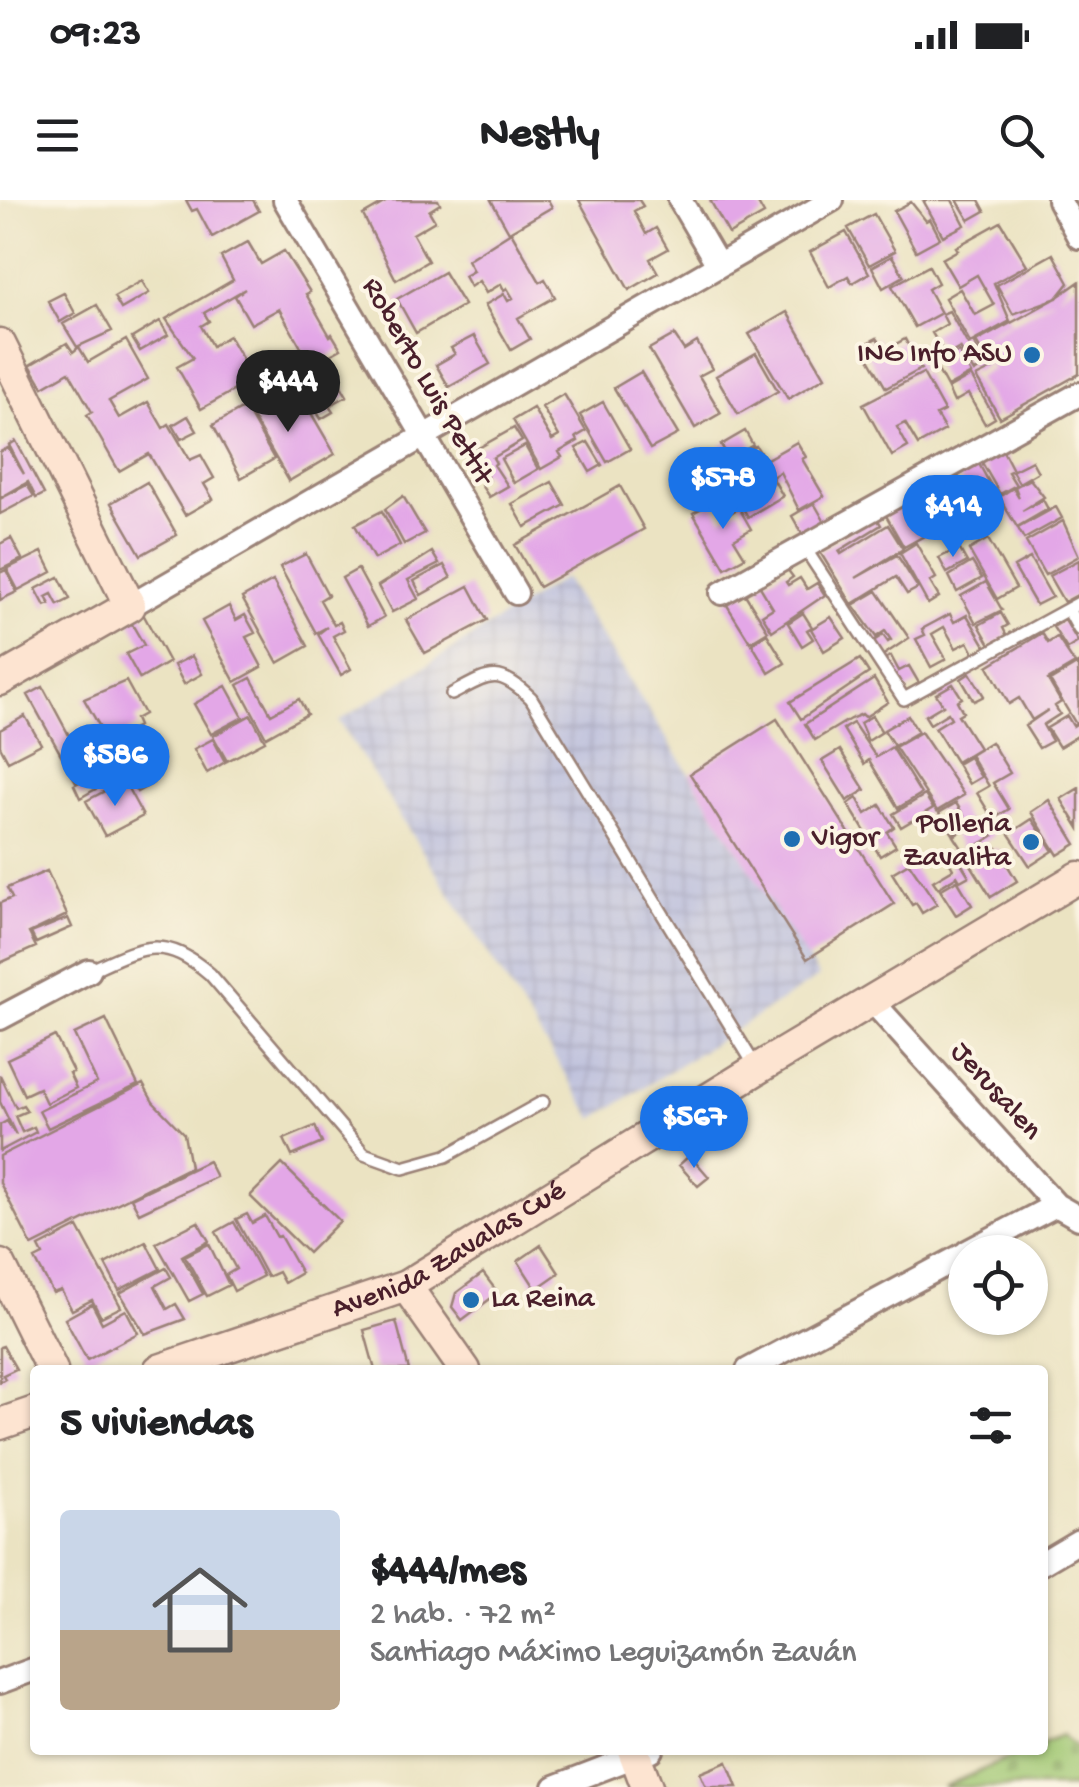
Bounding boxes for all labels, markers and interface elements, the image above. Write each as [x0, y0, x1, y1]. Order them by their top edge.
text: 09:23 [50, 13, 141, 57]
icon: menu [30, 108, 85, 163]
icon: search [994, 108, 1049, 163]
text: Nestly [480, 109, 599, 162]
street label: Roberto Luis Pettit [353, 272, 501, 494]
place label: ING Info ASU [857, 338, 1012, 373]
marker: ING Info ASU [1021, 344, 1043, 366]
pin: $444 [229, 350, 347, 435]
text: $444 [258, 363, 318, 401]
pin: $578 [664, 447, 782, 532]
text: $578 [690, 460, 756, 498]
pin: $414 [894, 475, 1012, 560]
text: $414 [924, 488, 982, 526]
pin: $586 [56, 724, 174, 809]
text: $586 [83, 737, 147, 775]
place label: Polleria Zavalita [903, 808, 1012, 877]
place label: Vigor [811, 822, 881, 857]
marker: Vigor [781, 828, 803, 850]
marker: Polleria Zavalita [1020, 831, 1042, 853]
street label: Jerusalen [942, 1036, 1048, 1148]
pin: $567 [635, 1086, 753, 1171]
text: $567 [662, 1099, 726, 1137]
street label: Avenida Zavalas Cué [328, 1174, 573, 1327]
map controls [948, 1235, 1048, 1335]
button: locate [948, 1235, 1048, 1335]
place label: La Reina [491, 1283, 596, 1318]
marker: La Reina [460, 1289, 482, 1311]
icon: filters [963, 1398, 1018, 1453]
text: 5 viviendas [60, 1401, 252, 1450]
text: $444/mes [370, 1548, 526, 1597]
icon: home [140, 1550, 260, 1670]
text: 2 hab. · 72 m² [370, 1597, 556, 1635]
text: Santiago Máximo Leguizamón Zaván [370, 1635, 857, 1673]

